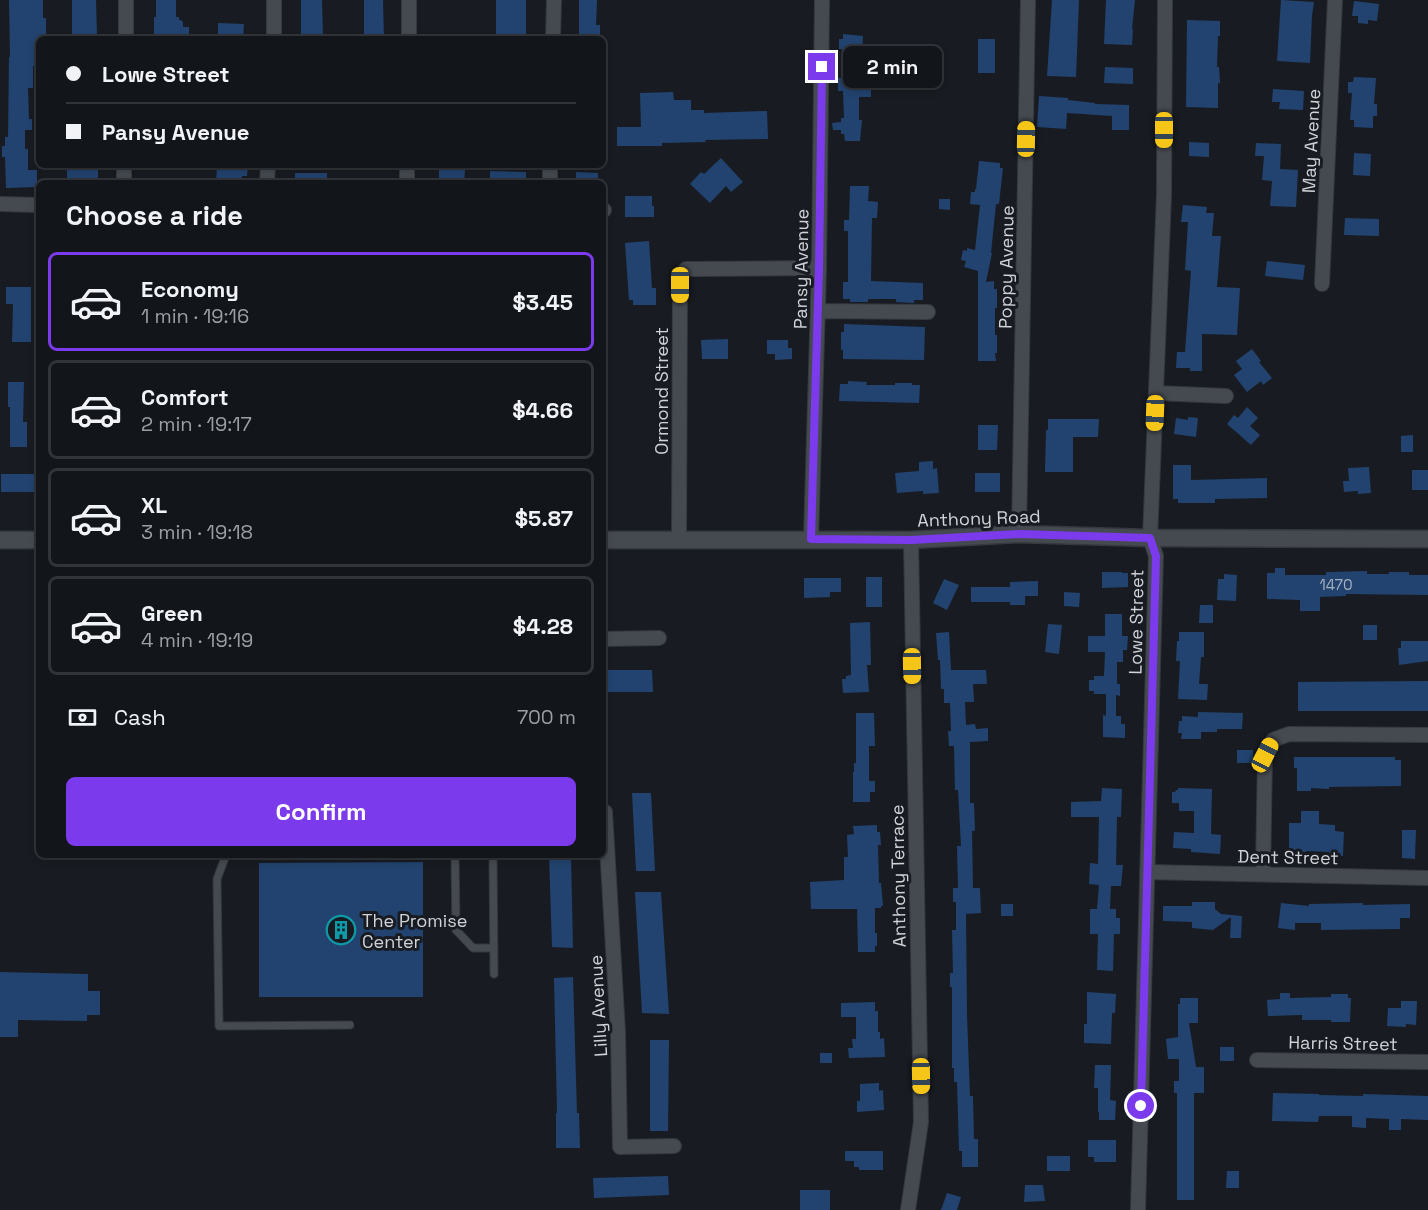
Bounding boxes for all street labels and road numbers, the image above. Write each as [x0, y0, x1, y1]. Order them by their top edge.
street label: May Avenue [1297, 88, 1325, 194]
street label: Poppy Avenue [993, 205, 1019, 329]
street label: Pansy Avenue [788, 209, 814, 329]
street label: Ormond Street [650, 327, 673, 455]
street label: Anthony Road [917, 504, 1041, 532]
street label: Lowe Street [1124, 569, 1148, 675]
street label: Anthony Terrace [885, 804, 911, 948]
street label: Dent Street [1237, 845, 1339, 869]
street label: Lilly Avenue [584, 954, 612, 1058]
street label: Harris Street [1288, 1031, 1398, 1055]

